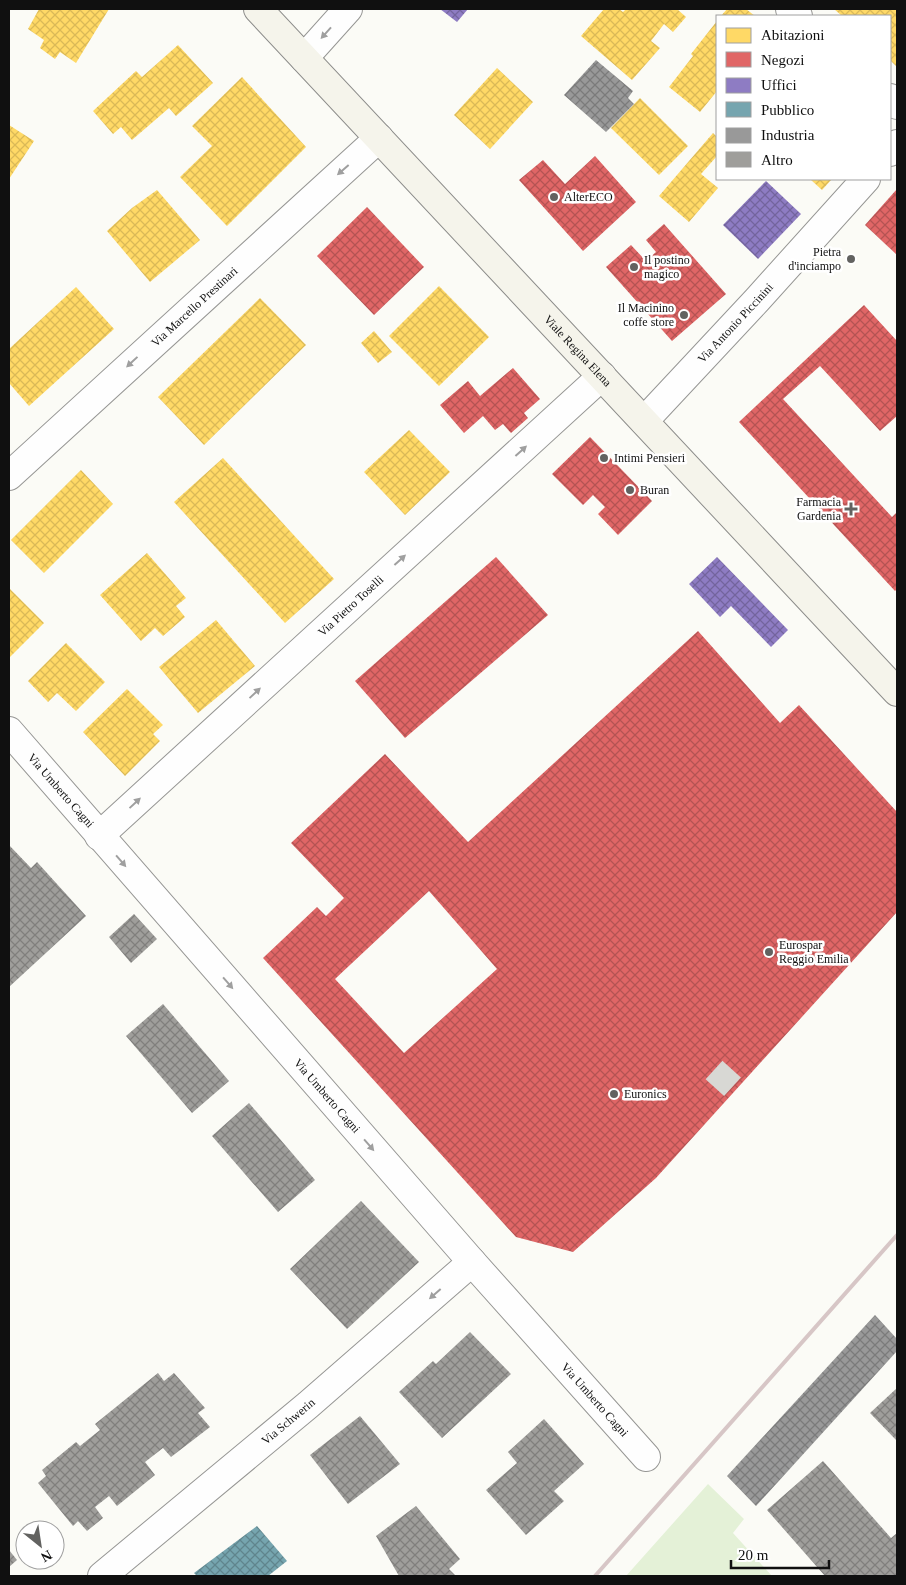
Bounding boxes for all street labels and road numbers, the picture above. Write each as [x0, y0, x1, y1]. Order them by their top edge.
street label: Via Marcello Prestinari [148, 263, 241, 350]
street label: Via Antonio Piccinini [695, 280, 776, 366]
street label: Viale Regina Elena [541, 312, 615, 390]
street label: Via Pietro Toselli [315, 572, 387, 639]
street label: Via Umberto Cagni [25, 751, 98, 831]
street label: Via Umberto Cagni [291, 1056, 364, 1136]
street label: Via Umberto Cagni [558, 1360, 632, 1440]
street label: Via Schwerin [259, 1395, 318, 1448]

